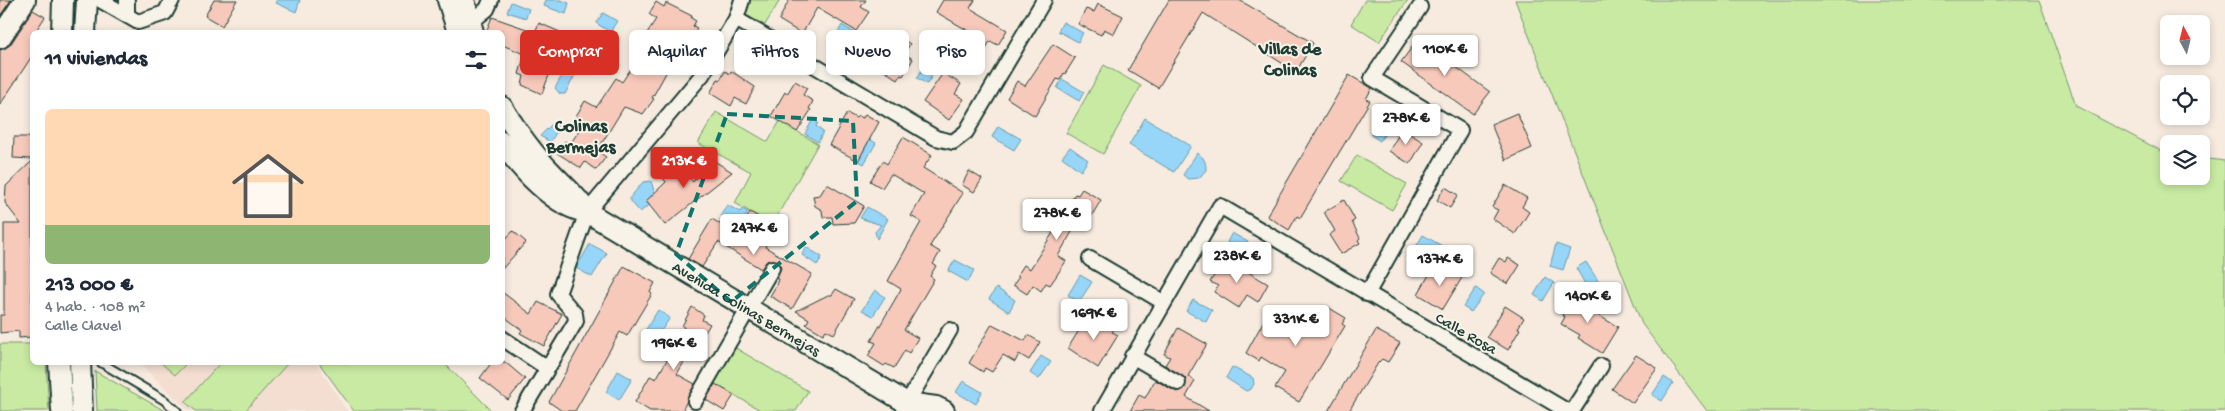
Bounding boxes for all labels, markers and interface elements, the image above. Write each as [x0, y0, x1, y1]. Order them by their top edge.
north arrow [2160, 15, 2210, 65]
map controls [2160, 15, 2210, 185]
chip: Comprar [520, 30, 619, 75]
chip: Alquilar [629, 30, 724, 75]
chip: Filtros [734, 30, 816, 75]
chip: Nuevo [826, 30, 909, 75]
chip: Piso [919, 30, 985, 75]
pin: 110K € [1404, 34, 1486, 77]
district label: Villas de Colinas [1258, 40, 1322, 82]
text: 110K € [1423, 41, 1467, 60]
icon: filters [462, 46, 490, 74]
text: 11 viviendas [45, 48, 147, 73]
button: locate [2160, 75, 2210, 125]
pin: 278K € [1365, 104, 1447, 146]
text: 278K € [1382, 110, 1430, 129]
district label: Colinas Bermejas [546, 117, 617, 159]
button: layers [2160, 135, 2210, 185]
icon: home [223, 141, 313, 231]
pin: 213K € [643, 146, 725, 189]
text: 213K € [662, 153, 706, 172]
pin: 278K € [1016, 198, 1098, 241]
text: 278K € [1033, 205, 1081, 224]
pin: 247K € [713, 214, 795, 256]
text: 247K € [731, 220, 777, 239]
pin: 238K € [1196, 242, 1278, 284]
pin: 137K € [1399, 244, 1481, 287]
text: 238K € [1213, 248, 1261, 267]
text: 137K € [1417, 251, 1463, 270]
street label: Avenida Colinas Bermejas [668, 259, 824, 363]
text: 213 000 € [45, 274, 133, 299]
pin: 140K € [1547, 282, 1629, 324]
text: 140K € [1565, 288, 1611, 307]
pin: 169K € [1053, 298, 1135, 341]
text: 4 hab. · 108 m² [45, 299, 146, 318]
pin: 331K € [1255, 304, 1337, 347]
text: 169K € [1072, 305, 1116, 324]
street label: Calle Rosa [1431, 310, 1500, 361]
text: 331K € [1273, 311, 1319, 330]
text: Calle Clavel [45, 318, 122, 337]
pin: 196K € [633, 328, 715, 371]
text: 196K € [652, 335, 696, 354]

